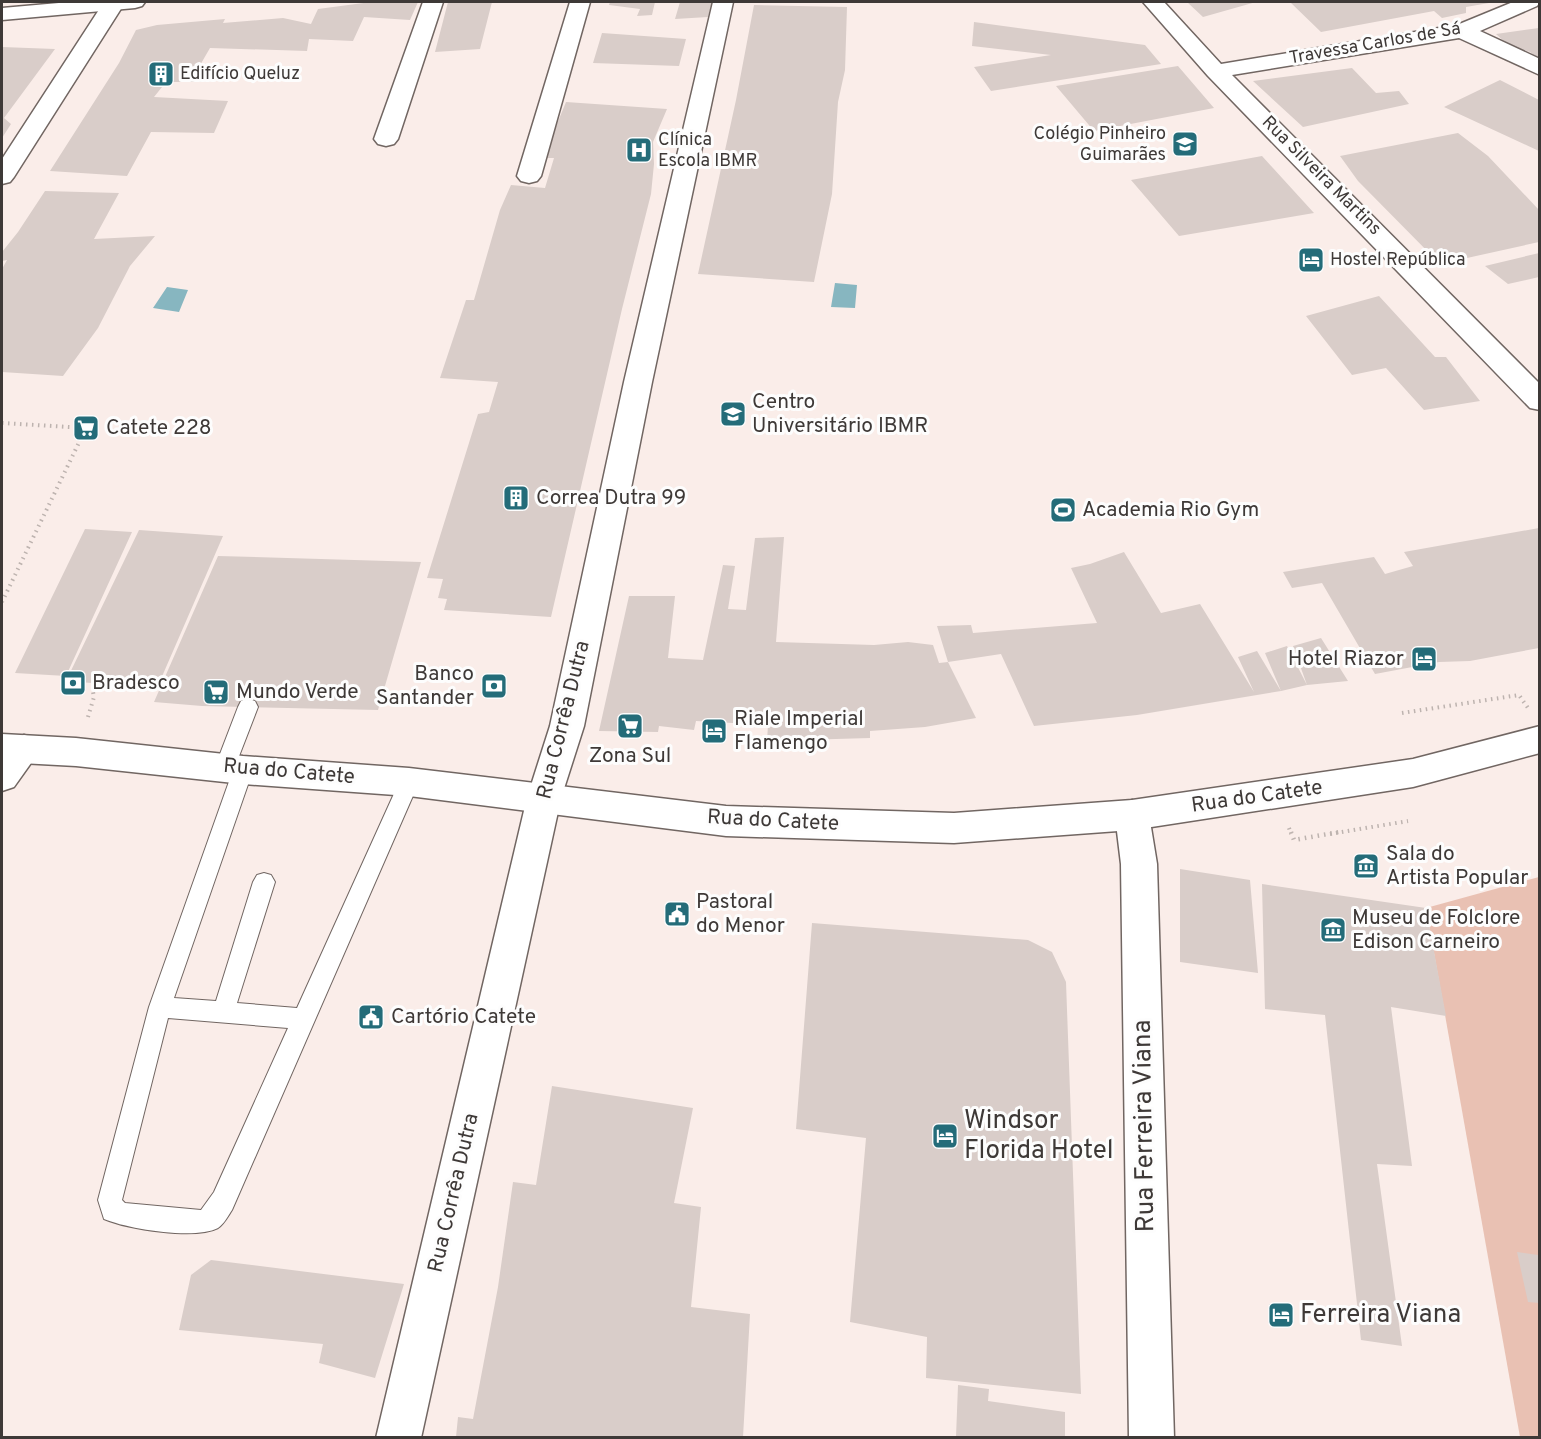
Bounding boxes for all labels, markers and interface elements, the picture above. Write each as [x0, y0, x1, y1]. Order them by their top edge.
street label: Travessa Carlos de Sá [1287, 18, 1463, 70]
building icon: Edifício Queluz [146, 59, 176, 89]
place label: Edifício Queluz [180, 63, 300, 86]
street label: Rua Silveira Martins [1256, 111, 1386, 241]
place label: Colégio Pinheiro Guimarães [1034, 123, 1166, 167]
place label: Clínica Escola IBMR [658, 129, 757, 173]
school or university icon: Colégio Pinheiro Guimarães [1170, 129, 1200, 159]
hospital icon: Clínica Escola IBMR [624, 135, 654, 165]
hotel icon: Hostel República [1296, 245, 1326, 275]
place label: Hostel República [1330, 249, 1465, 272]
place label: Centro Universitário IBMR [752, 389, 928, 440]
school or university icon: Centro Universitário IBMR [718, 399, 748, 429]
supermarket icon: Catete 228 [71, 413, 101, 443]
place label: Catete 228 [106, 415, 212, 442]
building icon: Correa Dutra 99 [501, 483, 531, 513]
place label: Correa Dutra 99 [536, 485, 686, 512]
sports icon: Academia Rio Gym [1048, 495, 1078, 525]
place label: Academia Rio Gym [1082, 497, 1259, 524]
street label: Rua Corrêa Dutra [531, 638, 597, 802]
hotel icon: Hotel Riazor [1409, 644, 1439, 674]
place label: Hotel Riazor [1288, 646, 1404, 673]
place label: Banco Santander [376, 661, 474, 712]
bank icon: Bradesco [58, 668, 88, 698]
place label: Bradesco [92, 670, 180, 697]
bank icon: Banco Santander [479, 671, 509, 701]
supermarket icon: Mundo Verde [201, 677, 231, 707]
place label: Mundo Verde [236, 679, 359, 706]
place label: Riale Imperial Flamengo [734, 706, 864, 757]
supermarket icon: Zona Sul [615, 711, 645, 741]
hotel icon: Riale Imperial Flamengo [699, 716, 729, 746]
place label: Zona Sul [589, 743, 671, 770]
street label: Rua do Catete [222, 753, 356, 791]
street label: Rua do Catete [1190, 774, 1324, 820]
street label: Rua do Catete [706, 804, 840, 838]
place label: Sala do Artista Popular [1386, 841, 1529, 892]
museum icon: Sala do Artista Popular [1351, 851, 1381, 881]
place label: Pastoral do Menor [696, 889, 785, 940]
public building icon: Pastoral do Menor [662, 899, 692, 929]
place label: Museu de Folclore Edison Carneiro [1352, 905, 1520, 956]
museum icon: Museu de Folclore Edison Carneiro [1318, 915, 1348, 945]
public building icon: Cartório Catete [356, 1002, 386, 1032]
place label: Cartório Catete [391, 1004, 536, 1031]
street label: Rua Ferreira Viana [1127, 1019, 1163, 1233]
place label: Windsor Florida Hotel [964, 1105, 1114, 1168]
street label: Rua Corrêa Dutra [423, 1111, 485, 1275]
hotel icon: Windsor Florida Hotel [930, 1121, 960, 1151]
place label: Ferreira Viana [1300, 1299, 1461, 1332]
hotel icon: Ferreira Viana [1266, 1300, 1296, 1330]

